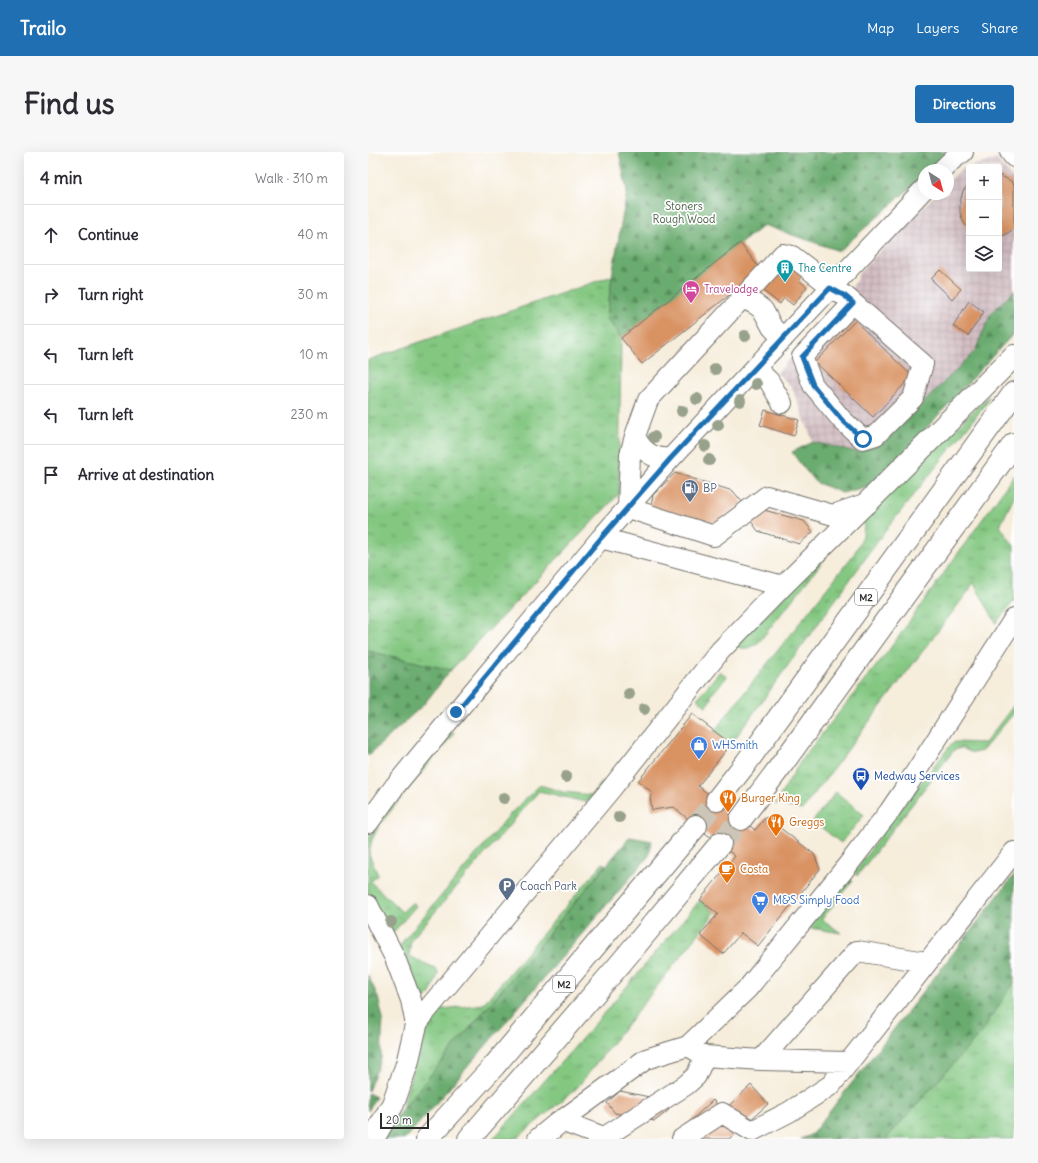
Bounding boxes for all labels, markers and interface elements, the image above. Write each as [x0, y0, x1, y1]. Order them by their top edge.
text: Trailo [20, 16, 66, 40]
text: Map [867, 19, 894, 37]
text: Layers [916, 19, 959, 37]
text: Share [981, 19, 1018, 37]
button: Directions [915, 85, 1014, 123]
text: Find us [24, 86, 115, 122]
north arrow [918, 164, 954, 200]
map controls [966, 164, 1002, 272]
button: + [966, 164, 1002, 200]
text: 4 min [40, 167, 82, 189]
text: Walk · 310 m [255, 170, 328, 187]
park label: Stoners Rough Wood [652, 199, 716, 226]
button: − [966, 200, 1002, 236]
icon: ahead [40, 224, 62, 246]
text: Continue [78, 225, 139, 244]
text: 40 m [297, 226, 328, 243]
button: layers [966, 236, 1002, 272]
building icon: The Centre [775, 258, 795, 283]
place label: The Centre [798, 261, 852, 275]
hotel icon: Travelodge [681, 279, 701, 304]
place label: Travelodge [704, 282, 758, 296]
icon: right [40, 284, 62, 306]
text: Turn right [78, 285, 143, 304]
text: 30 m [298, 286, 328, 303]
icon: left [40, 344, 62, 366]
text: Turn left [78, 345, 133, 364]
text: 10 m [300, 346, 328, 363]
icon: left [40, 404, 62, 426]
text: Turn left [78, 405, 133, 424]
text: 230 m [290, 406, 328, 423]
route start [854, 430, 872, 448]
icon: arrive [40, 464, 62, 486]
text: Arrive at destination [78, 465, 214, 484]
fuel station icon: BP [680, 478, 700, 503]
place label: BP [703, 481, 717, 495]
road number: M2 [855, 589, 877, 605]
route end [447, 703, 465, 721]
shop icon: WHSmith [689, 735, 709, 760]
place label: WHSmith [712, 738, 758, 752]
bus stop icon: Medway Services [851, 766, 871, 791]
place label: Medway Services [874, 769, 960, 783]
restaurant icon: Burger King [718, 788, 738, 813]
place label: Burger King [741, 791, 800, 805]
restaurant icon: Greggs [766, 812, 786, 837]
place label: Greggs [789, 815, 824, 829]
cafe icon: Costa [717, 859, 737, 884]
place label: Costa [740, 862, 768, 876]
parking icon: Coach Park [497, 876, 517, 901]
place label: Coach Park [520, 879, 577, 893]
supermarket icon: M&S Simply Food [750, 890, 770, 915]
place label: M&S Simply Food [773, 893, 860, 907]
road number: M2 [553, 976, 575, 992]
scale bar [380, 1111, 429, 1130]
text: 20 m [386, 1113, 412, 1127]

